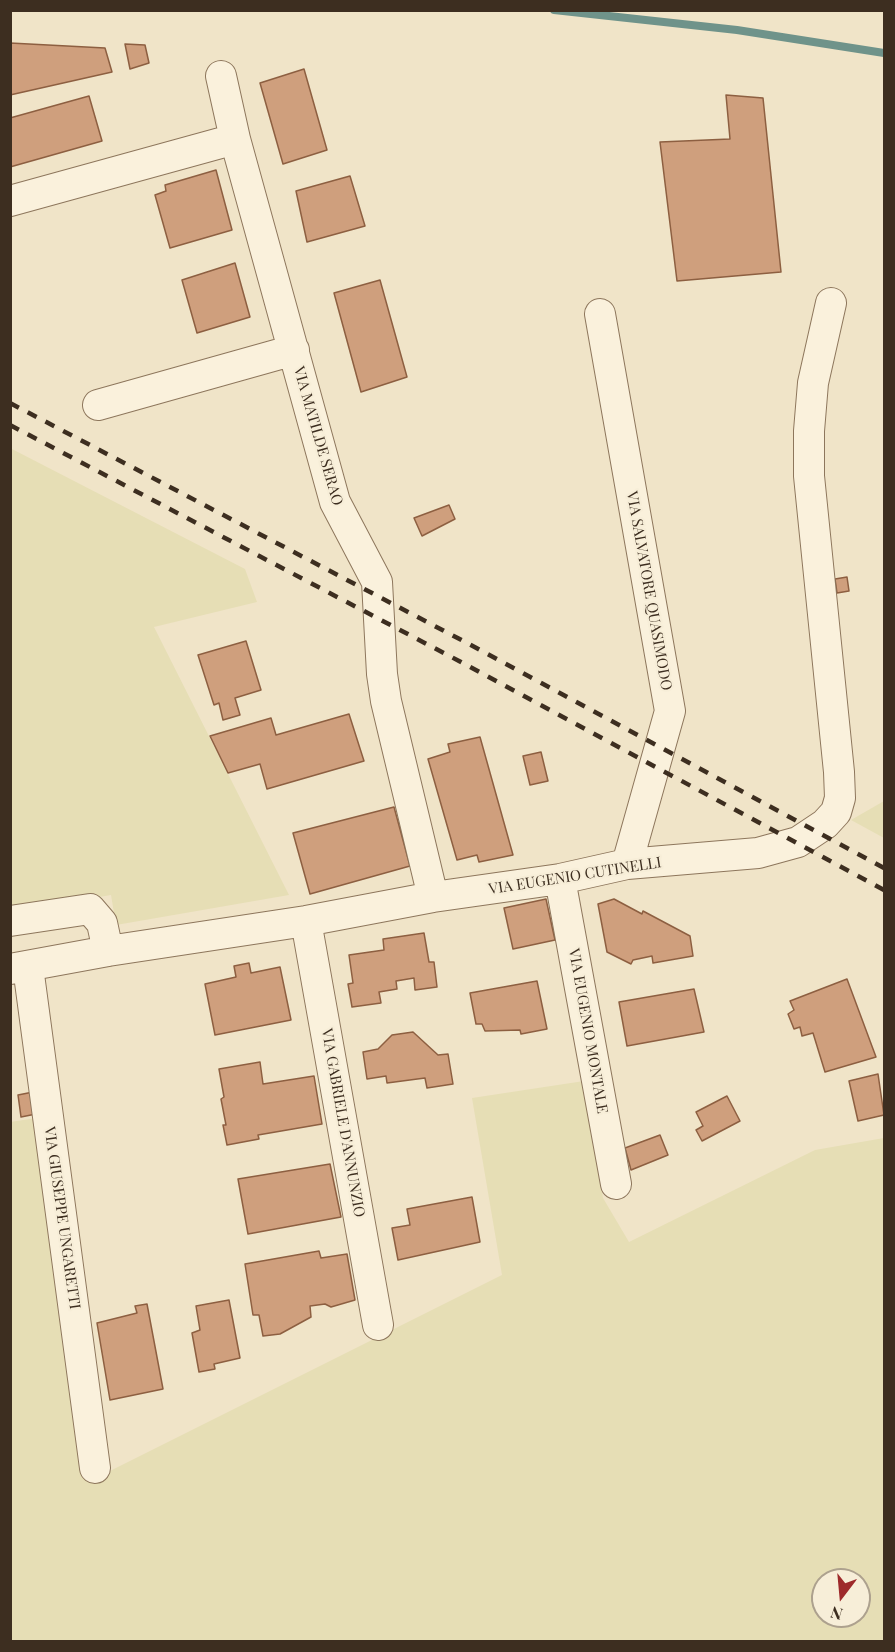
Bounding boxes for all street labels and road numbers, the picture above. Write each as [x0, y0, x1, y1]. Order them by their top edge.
street label: VIA MATILDE SERAO [290, 364, 346, 508]
street label: VIA SALVATORE QUASIMODO [623, 490, 675, 692]
street label: VIA EUGENIO CUTINELLI [487, 853, 663, 899]
street label: VIA EUGENIO MONTALE [565, 947, 611, 1115]
street label: VIA GABRIELE D'ANNUNZIO [318, 1027, 368, 1219]
street label: VIA GIUSEPPE UNGARETTI [40, 1126, 84, 1310]

